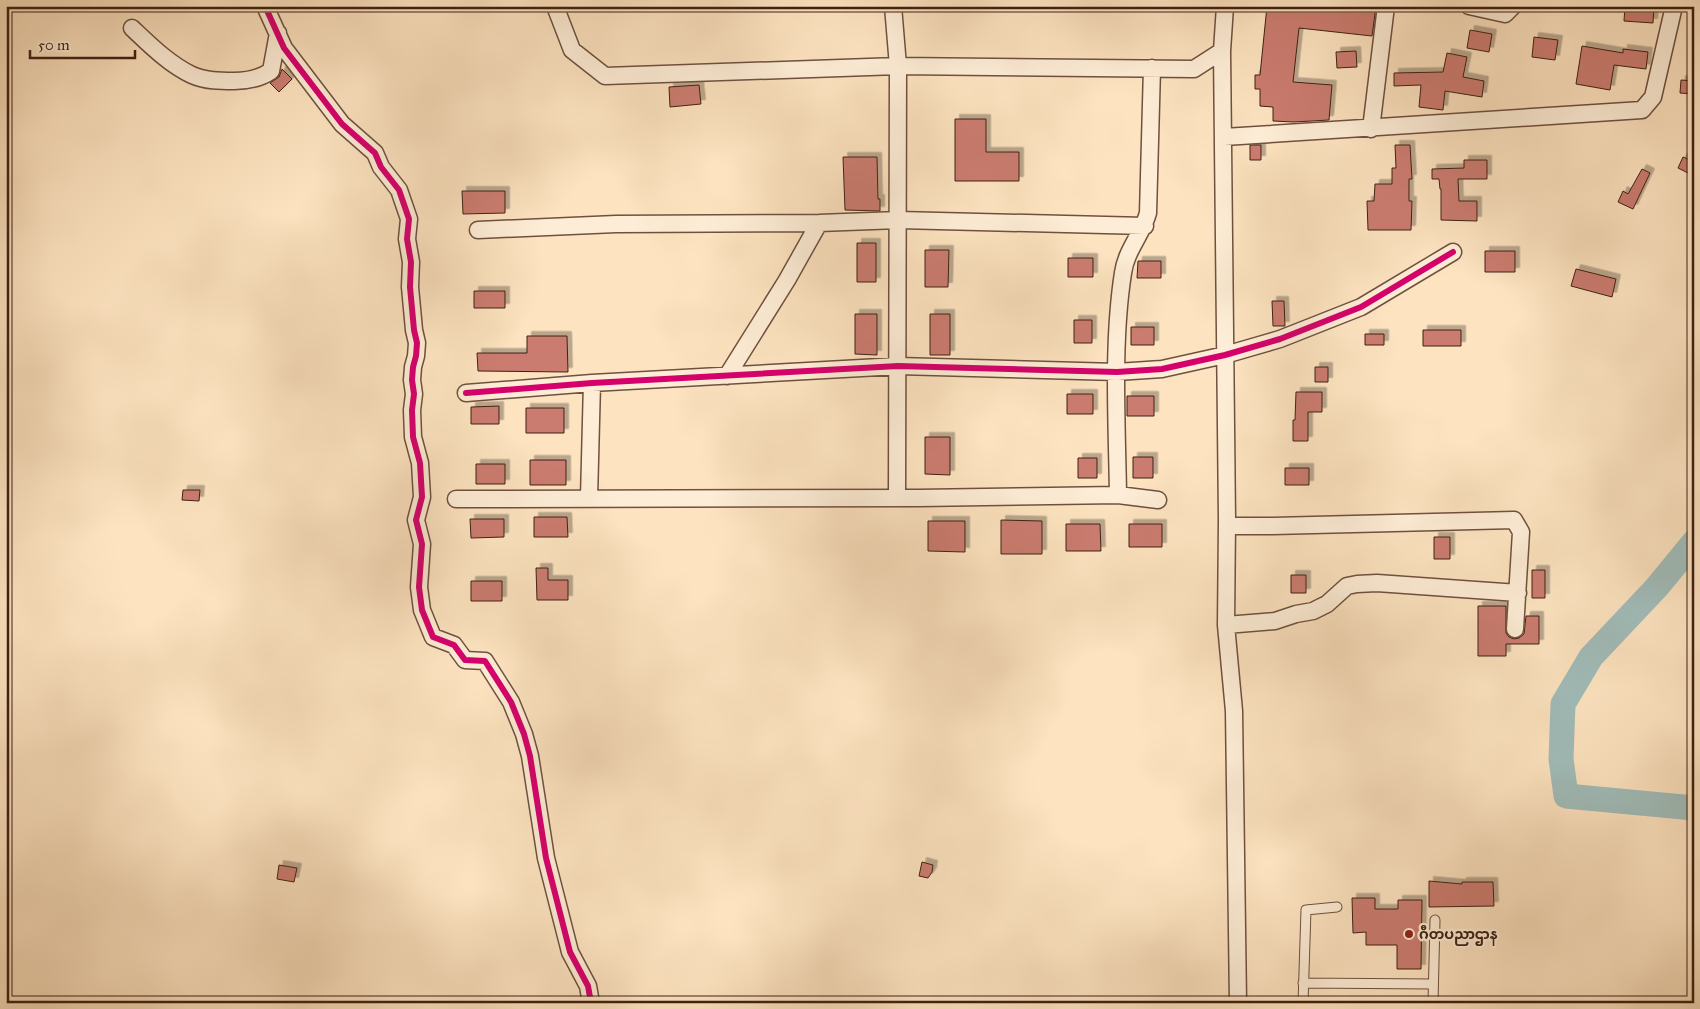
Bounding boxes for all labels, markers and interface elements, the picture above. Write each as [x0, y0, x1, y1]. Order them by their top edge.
scale bar [30, 28, 135, 60]
text: 50 m [38, 36, 70, 54]
place label: ဂီတပညာဌာန [1419, 924, 1498, 946]
marker: ဂီတပညာဌာန [1403, 928, 1415, 940]

